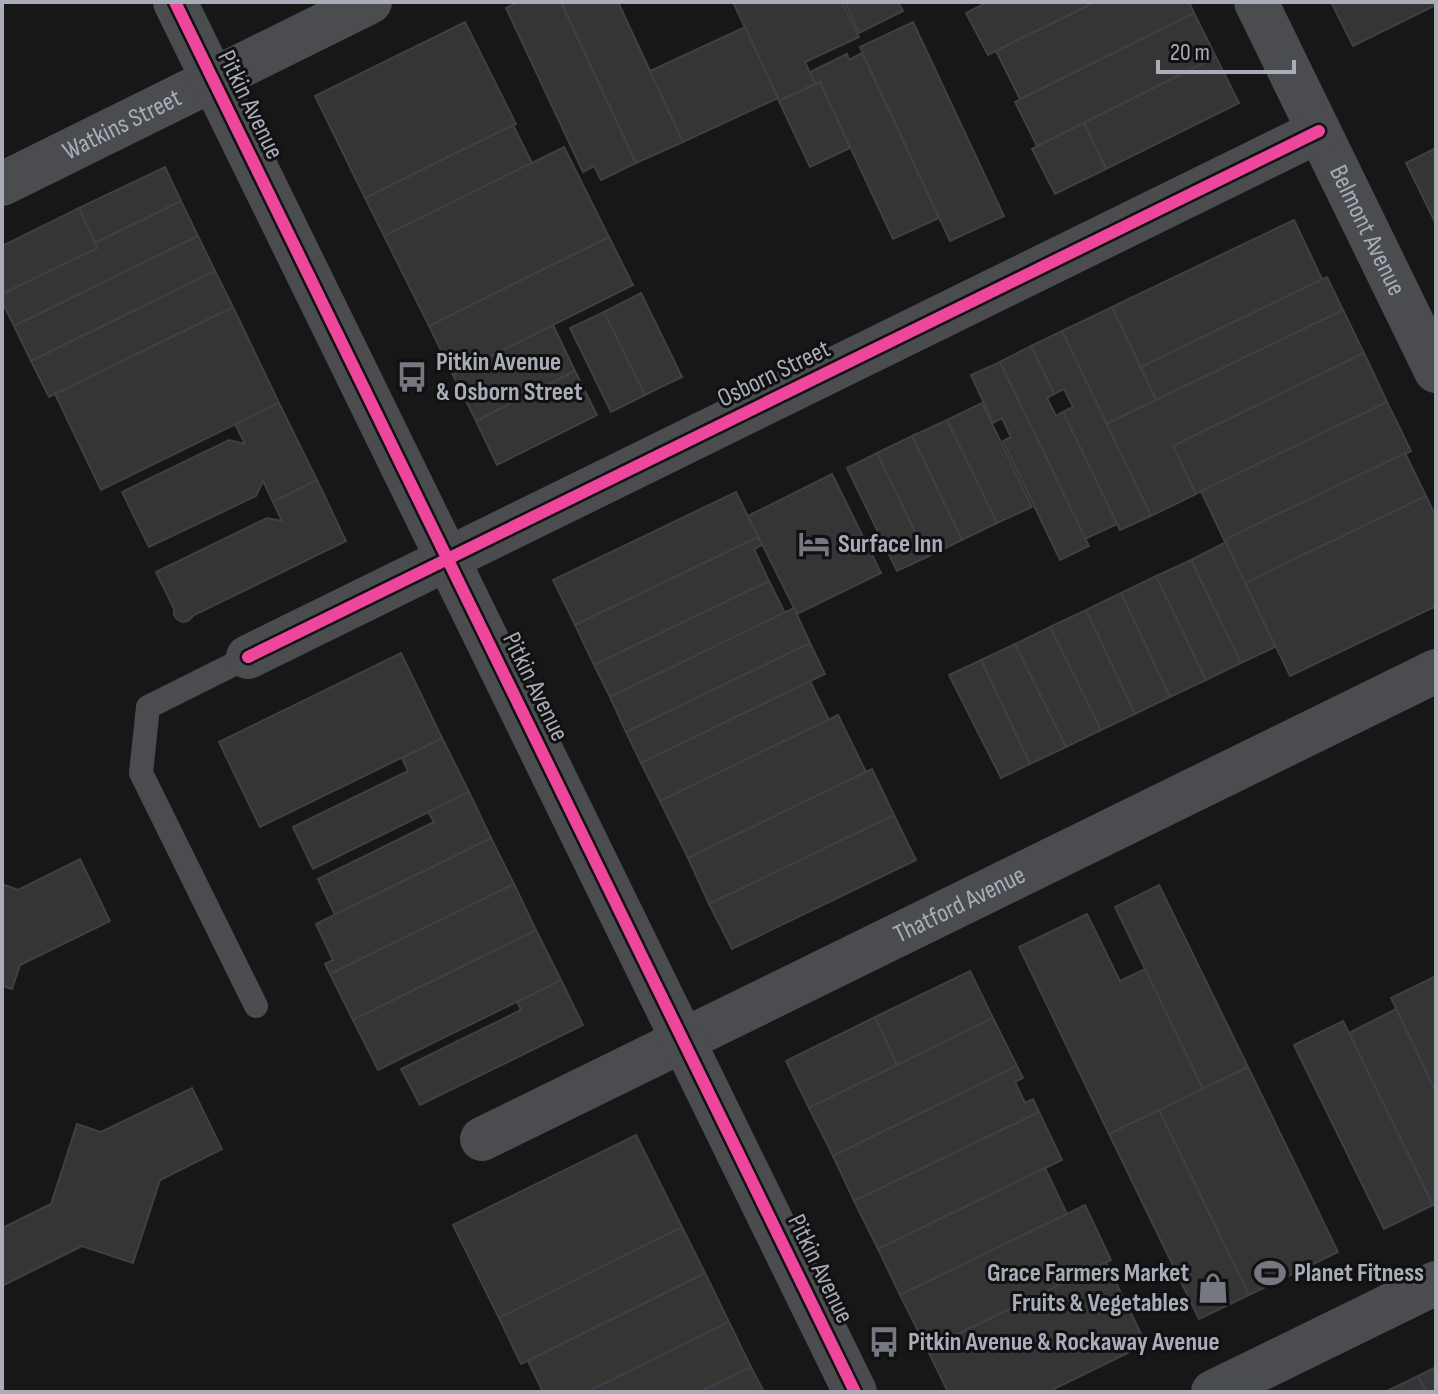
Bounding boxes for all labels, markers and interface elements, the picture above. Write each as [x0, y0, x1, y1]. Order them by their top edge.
scale bar [1158, 24, 1294, 74]
text: 20 m [1170, 38, 1210, 67]
street label: Pitkin Avenue [210, 45, 290, 165]
street label: Watkins Street [58, 82, 187, 167]
street label: Belmont Avenue [1322, 160, 1412, 301]
street label: Osborn Street [713, 333, 835, 415]
place label: Pitkin Avenue & Osborn Street [436, 347, 583, 408]
bus stop icon: Pitkin Avenue & Osborn Street [395, 360, 429, 394]
hotel icon: Surface Inn [797, 527, 831, 561]
place label: Surface Inn [838, 529, 943, 560]
street label: Pitkin Avenue [495, 627, 575, 747]
street label: Thatford Avenue [889, 859, 1031, 950]
street label: Pitkin Avenue [780, 1209, 860, 1329]
sports icon: Planet Fitness [1253, 1256, 1287, 1290]
place label: Grace Farmers Market Fruits & Vegetables [987, 1258, 1189, 1319]
place label: Planet Fitness [1294, 1258, 1424, 1289]
shop icon: Grace Farmers Market Fruits & Vegetables [1196, 1271, 1230, 1305]
bus stop icon: Pitkin Avenue & Rockaway Avenue [867, 1325, 901, 1359]
place label: Pitkin Avenue & Rockaway Avenue [908, 1327, 1220, 1358]

